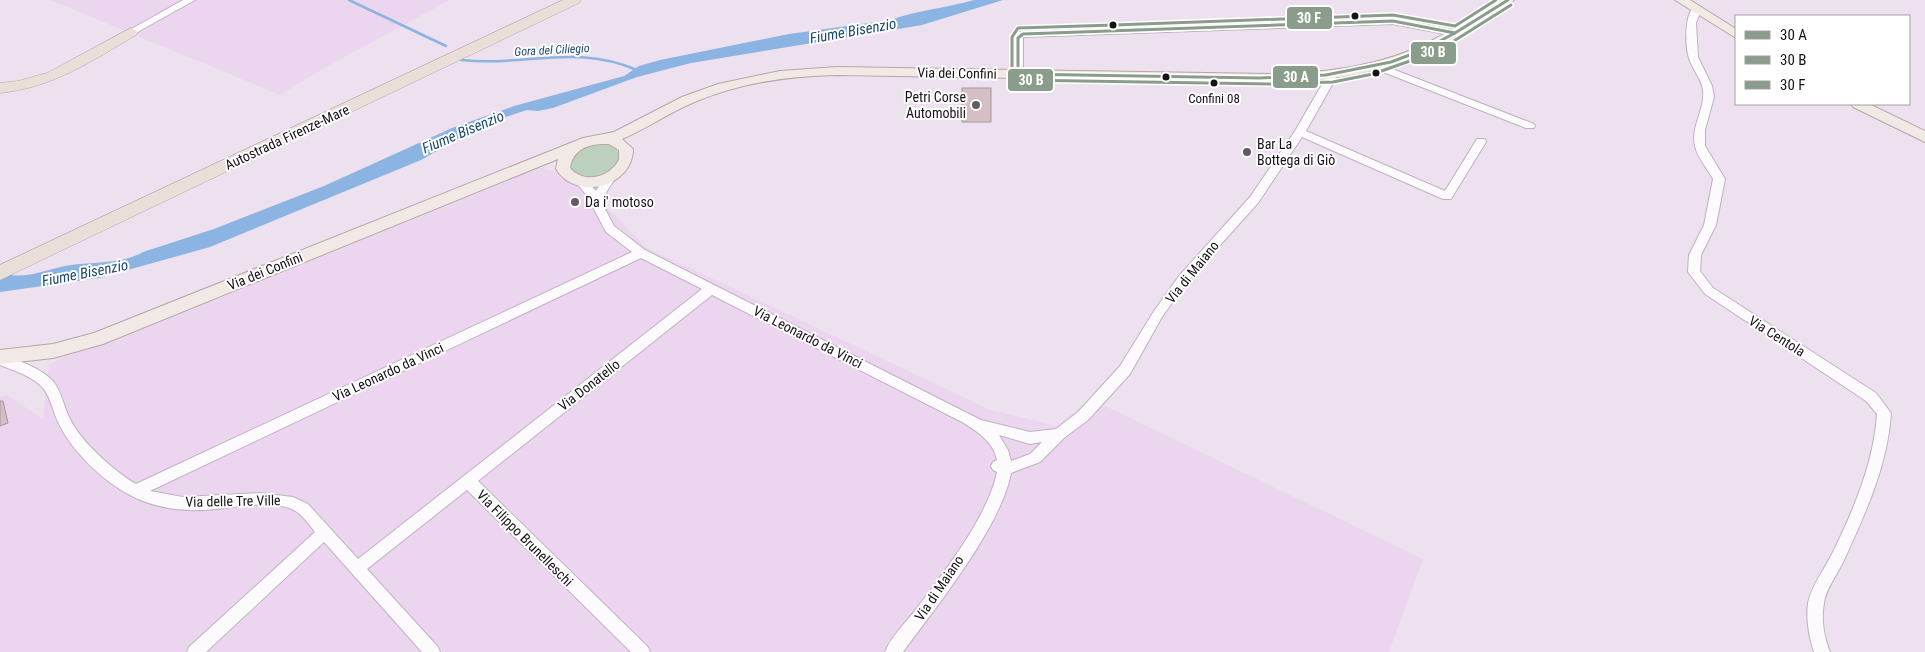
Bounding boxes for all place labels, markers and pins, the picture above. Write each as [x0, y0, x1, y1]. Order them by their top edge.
unlabelled marker [1350, 11, 1360, 21]
unlabelled marker [1108, 20, 1118, 30]
unlabelled marker [1371, 68, 1381, 78]
unlabelled marker [1161, 72, 1171, 82]
marker: Confini 08 [1209, 78, 1219, 88]
place label: Petri Corse Automobili [905, 89, 966, 121]
place label: Confini 08 [1188, 91, 1240, 106]
marker: Petri Corse Automobili [970, 99, 982, 111]
place label: Bar La Bottega di Giò [1257, 136, 1335, 168]
marker: Bar La Bottega di Giò [1241, 146, 1253, 158]
place label: Da i' motoso [585, 194, 654, 210]
marker: Da i' motoso [569, 196, 581, 208]

